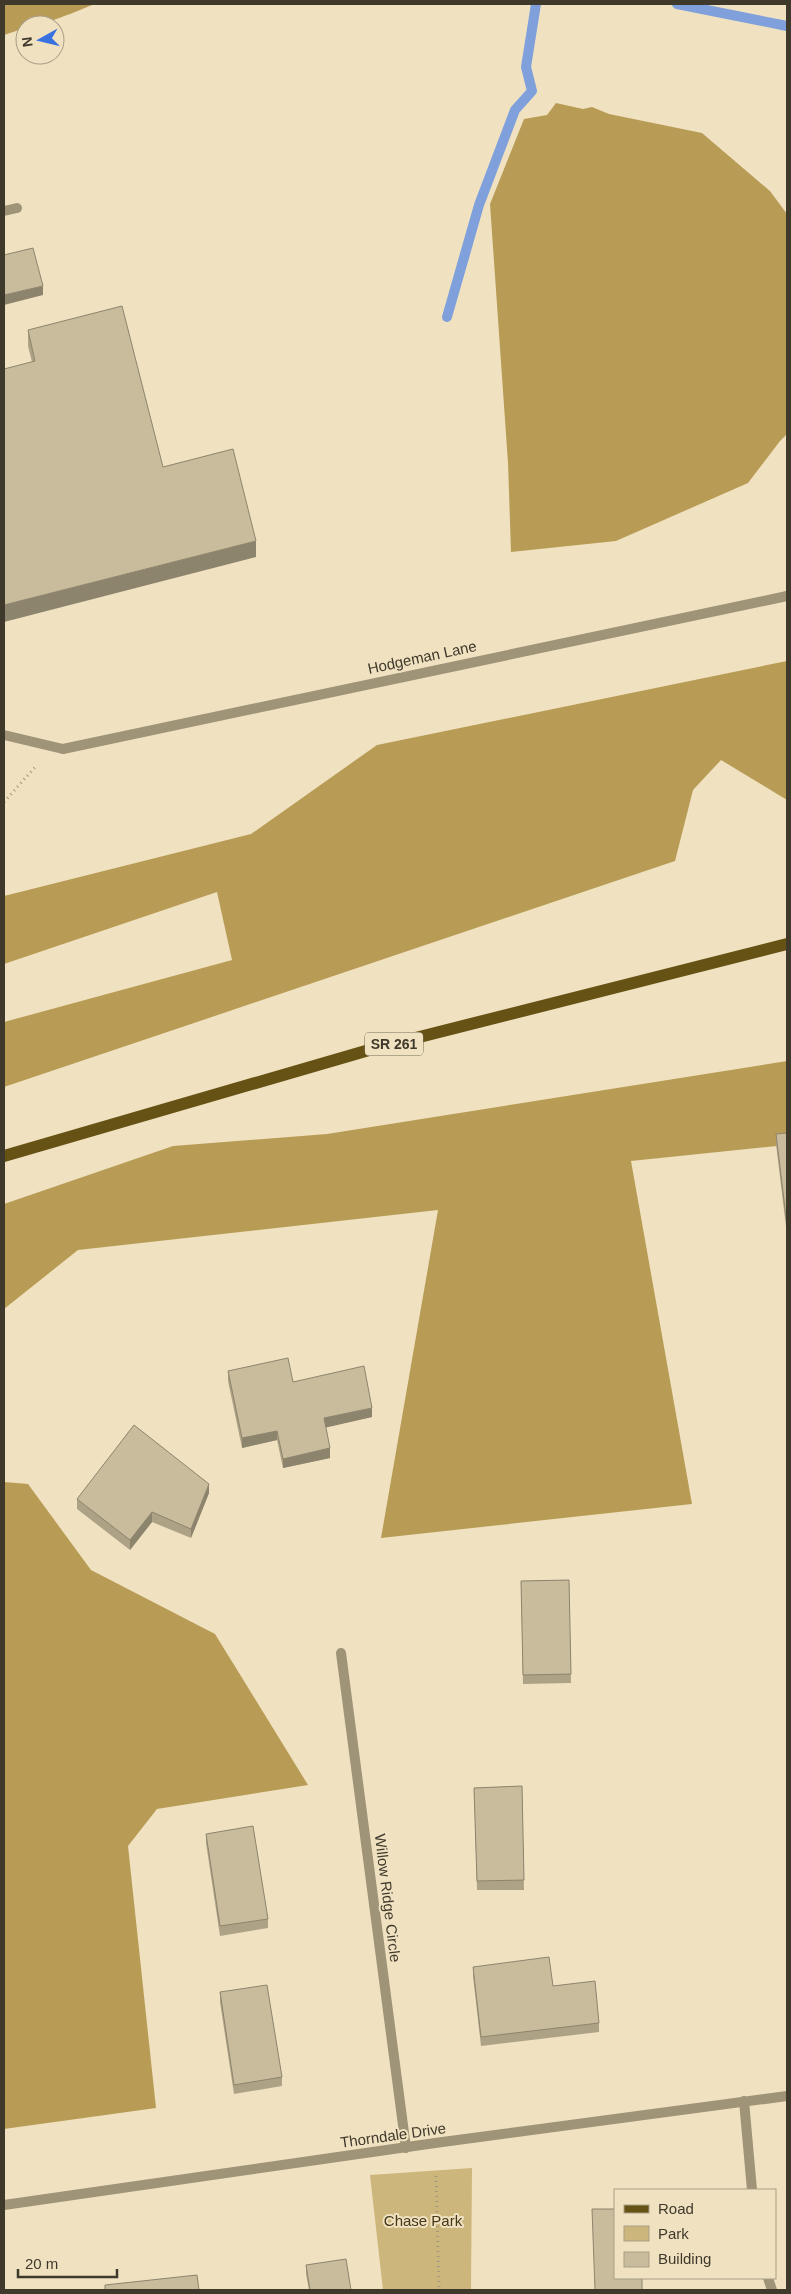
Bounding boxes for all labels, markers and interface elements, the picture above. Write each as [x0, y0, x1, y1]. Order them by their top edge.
north arrow [15, 15, 65, 65]
text: N [18, 36, 36, 48]
street label: Hodgeman Lane [366, 637, 478, 677]
road number: SR 261 [365, 1032, 423, 1056]
street label: Willow Ridge Circle [372, 1833, 404, 1963]
street label: Thorndale Drive [339, 2119, 447, 2151]
legend [614, 2189, 776, 2279]
text: Road [658, 2200, 694, 2217]
park label: Chase Park [384, 2212, 463, 2229]
text: Park [658, 2225, 689, 2242]
scale bar [18, 2246, 116, 2278]
text: Building [658, 2250, 711, 2267]
text: 20 m [25, 2255, 58, 2272]

